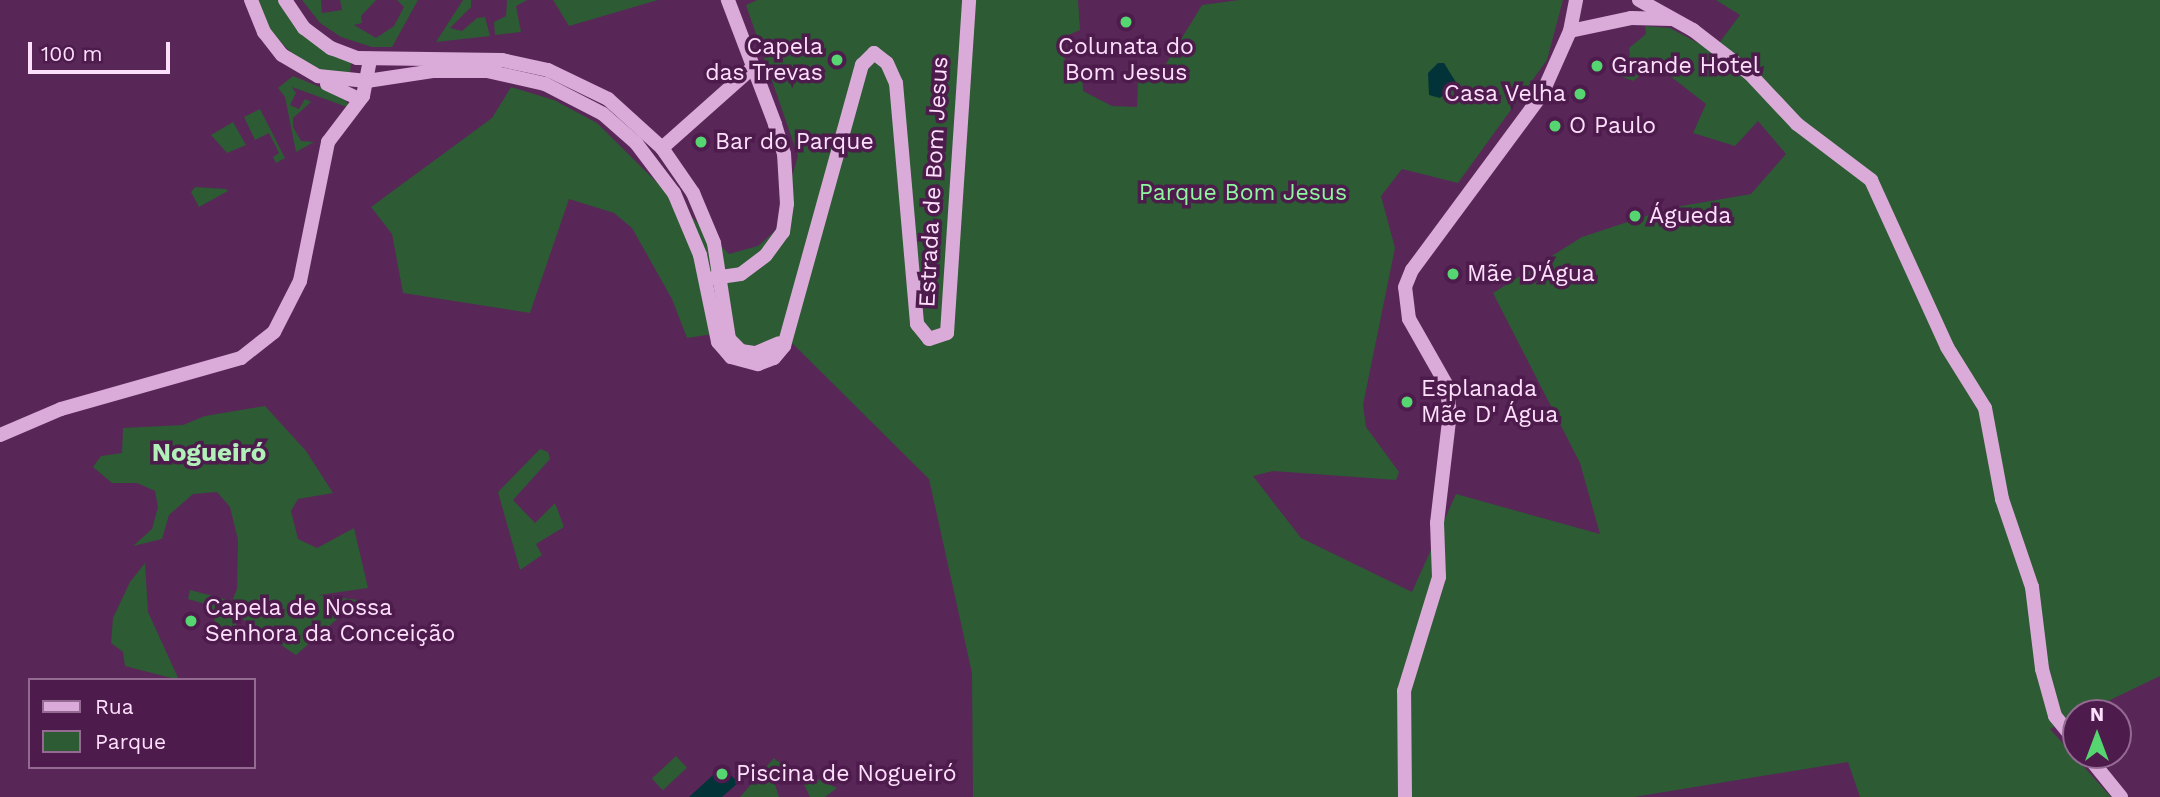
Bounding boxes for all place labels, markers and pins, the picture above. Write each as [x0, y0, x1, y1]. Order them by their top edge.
marker: Colunata do Bom Jesus [1118, 14, 1134, 30]
place label: Capela das Trevas [705, 33, 823, 87]
place label: Colunata do Bom Jesus [1058, 33, 1194, 87]
marker: Capela das Trevas [829, 52, 845, 68]
place label: Grande Hotel [1611, 52, 1760, 80]
marker: Grande Hotel [1589, 58, 1605, 74]
place label: Casa Velha [1443, 80, 1566, 108]
marker: Casa Velha [1572, 86, 1588, 102]
place label: O Paulo [1569, 112, 1656, 140]
marker: O Paulo [1547, 118, 1563, 134]
place label: Bar do Parque [715, 128, 874, 156]
marker: Bar do Parque [693, 134, 709, 150]
place label: Águeda [1649, 202, 1731, 230]
marker: Águeda [1627, 208, 1643, 224]
place label: Mãe D'Água [1467, 260, 1595, 288]
marker: Mãe D'Água [1445, 266, 1461, 282]
place label: Esplanada Mãe D' Água [1421, 375, 1559, 429]
marker: Esplanada Mãe D' Água [1399, 394, 1415, 410]
place label: Capela de Nossa Senhora da Conceição [205, 594, 456, 648]
marker: Capela de Nossa Senhora da Conceição [183, 613, 199, 629]
place label: Piscina de Nogueiró [736, 760, 957, 788]
marker: Piscina de Nogueiró [714, 766, 730, 782]

